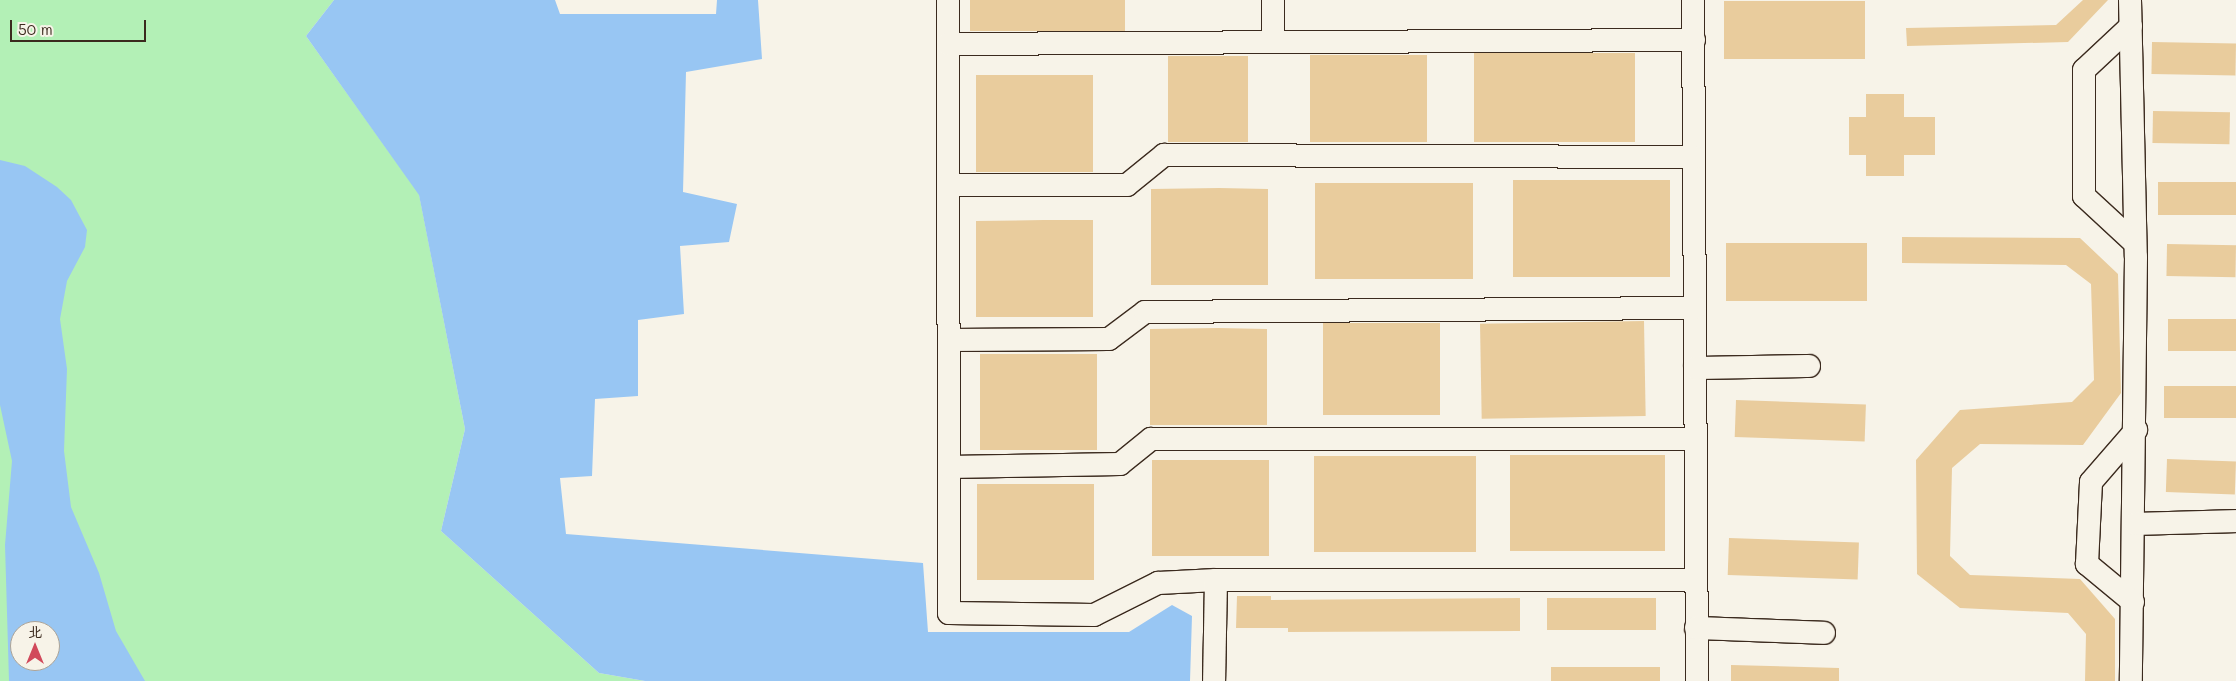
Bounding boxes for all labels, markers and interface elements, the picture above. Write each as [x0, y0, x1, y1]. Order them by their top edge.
scale bar [12, 10, 149, 42]
text: 50 m [18, 19, 53, 39]
north arrow [10, 621, 60, 671]
text: 北 [28, 622, 42, 641]

